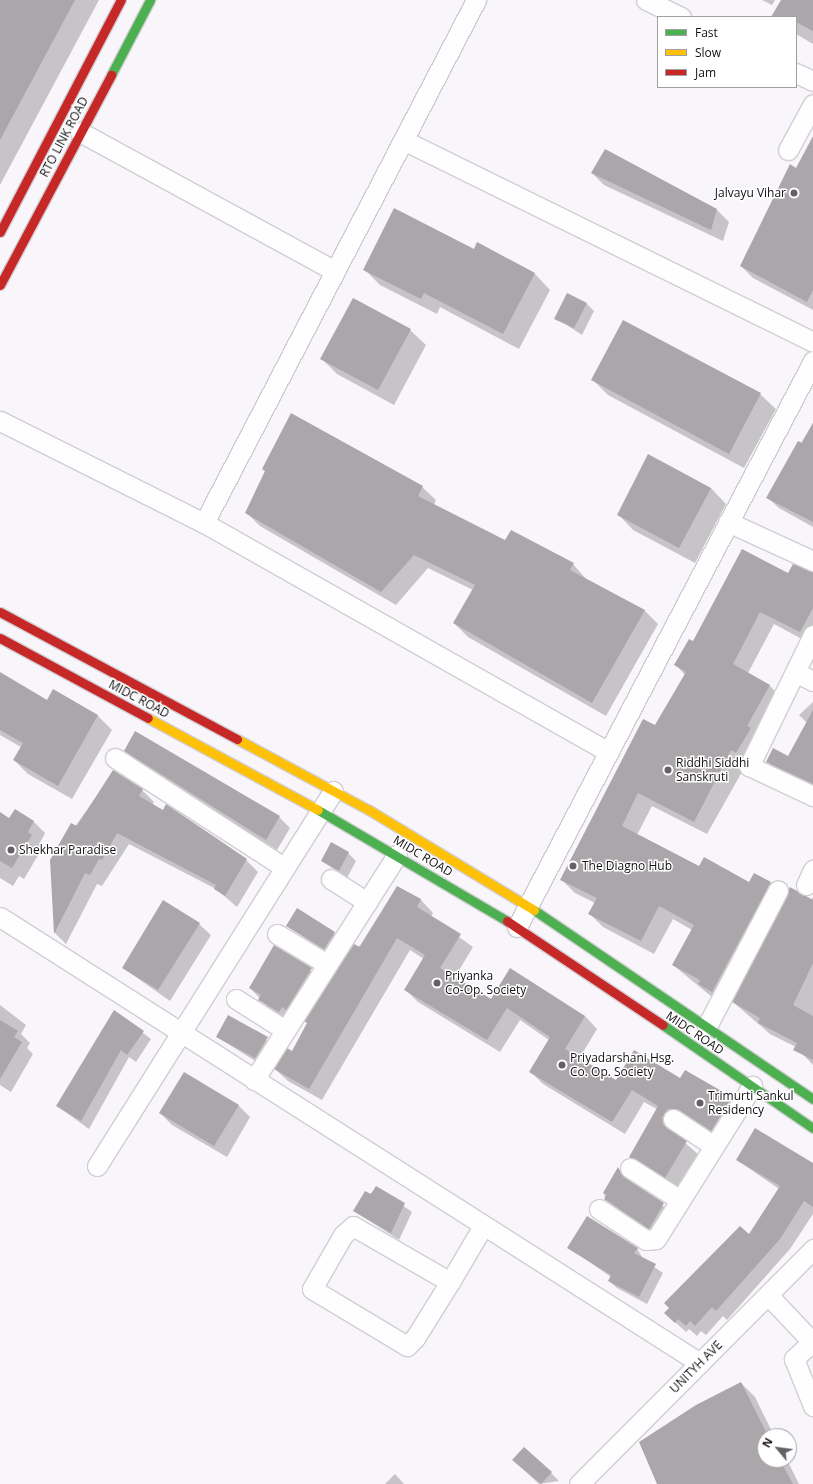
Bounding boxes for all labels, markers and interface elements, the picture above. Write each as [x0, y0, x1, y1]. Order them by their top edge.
legend [657, 16, 797, 88]
text: Fast [695, 24, 718, 41]
text: Slow [695, 44, 721, 61]
text: Jam [695, 64, 716, 81]
street label: RTO LINK ROAD [37, 94, 91, 180]
place label: Jalvayu Vihar [715, 186, 786, 200]
marker: Jalvayu Vihar [789, 188, 799, 198]
street label: MIDC ROAD [106, 677, 172, 721]
place label: Riddhi Siddhi Sanskruti [676, 756, 749, 784]
marker: Riddhi Siddhi Sanskruti [663, 765, 673, 775]
street label: MIDC ROAD [391, 833, 455, 879]
place label: Shekhar Paradise [19, 843, 116, 857]
marker: Shekhar Paradise [6, 845, 16, 855]
place label: The Diagno Hub [582, 859, 672, 873]
marker: The Diagno Hub [567, 860, 579, 872]
place label: Priyanka Co-Op. Society [445, 969, 526, 997]
marker: Priyanka Co-Op. Society [432, 978, 442, 988]
street label: MIDC ROAD [663, 1008, 727, 1058]
place label: Priyadarshani Hsg. Co. Op. Society [570, 1051, 674, 1079]
marker: Priyadarshani Hsg. Co. Op. Society [557, 1060, 567, 1070]
place label: Trimurti Sankul Residency [708, 1089, 794, 1117]
marker: Trimurti Sankul Residency [695, 1098, 705, 1108]
street label: UNITYH AVE [667, 1338, 725, 1396]
north arrow [757, 1428, 797, 1468]
text: N [758, 1435, 776, 1450]

